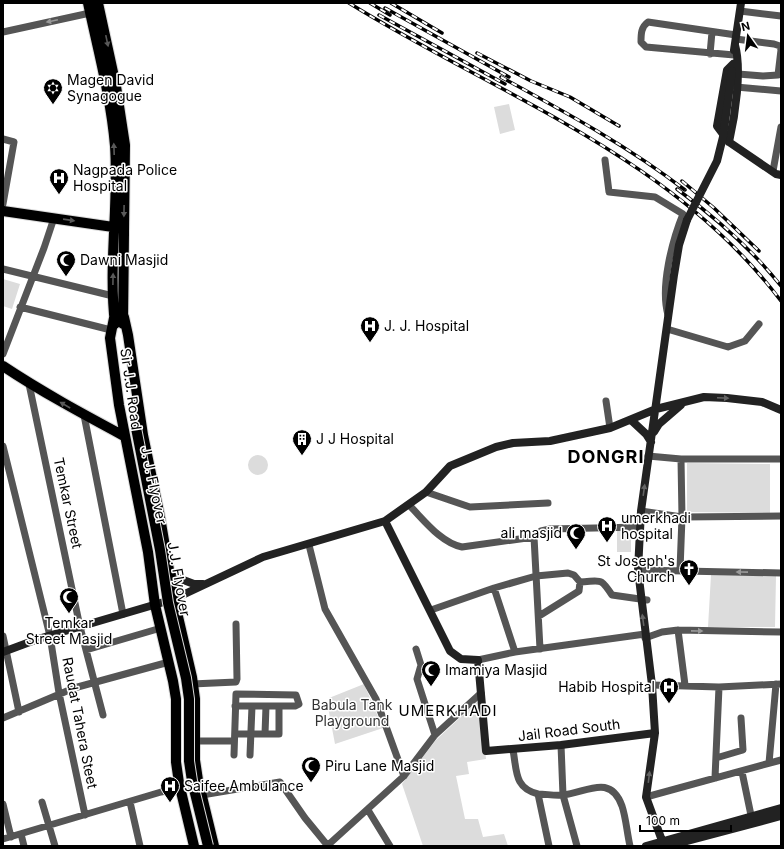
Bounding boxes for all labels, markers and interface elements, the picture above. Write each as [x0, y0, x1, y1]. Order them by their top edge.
north arrow [728, 16, 768, 56]
one-way arrow [46, 18, 58, 24]
text: N [740, 18, 751, 34]
one-way arrow [104, 35, 110, 47]
place label: Magen David Synagogue [67, 71, 154, 104]
synagogue icon: Magen David Synagogue [42, 77, 64, 105]
one-way arrow [111, 143, 118, 155]
place label: Nagpada Police Hospital [73, 161, 177, 194]
hospital icon: Nagpada Police Hospital [48, 167, 70, 195]
one-way arrow [121, 205, 127, 218]
one-way arrow [63, 217, 75, 223]
mosque icon: Dawni Masjid [55, 249, 77, 277]
place label: Dawni Masjid [80, 251, 168, 268]
one-way arrow [110, 272, 116, 285]
hospital icon: J. J. Hospital [359, 315, 381, 343]
place label: J. J. Hospital [384, 317, 469, 334]
street label: Sir J.J. Road [117, 347, 146, 431]
one-way arrow [717, 394, 729, 401]
one-way arrow [59, 401, 71, 408]
building icon: J J Hospital [291, 428, 313, 456]
place label: J J Hospital [316, 430, 394, 447]
street label: J. J. Flyover [138, 444, 171, 526]
district label: DONGRI [568, 446, 644, 467]
street label: Temkar Street [51, 456, 87, 550]
one-way arrow [640, 484, 647, 496]
place label: umerkhadi hospital [621, 509, 691, 542]
hospital icon: umerkhadi hospital [596, 515, 618, 543]
mosque icon: ali masjid [565, 522, 587, 550]
place label: ali masjid [501, 524, 562, 541]
street label: J.J. Flyover [165, 540, 194, 618]
place label: St Joseph's Church [597, 552, 675, 585]
church icon: St Joseph's Church [678, 558, 700, 586]
one-way arrow [736, 568, 748, 575]
mosque icon: Temkar Street Masjid [58, 586, 80, 614]
place label: Temkar Street Masjid [26, 614, 112, 647]
one-way arrow [640, 614, 646, 626]
one-way arrow [691, 628, 704, 634]
street label: Raudat Tahera Steet [59, 656, 102, 791]
mosque icon: Imamiya Masjid [420, 659, 442, 687]
place label: Imamiya Masjid [445, 661, 547, 678]
hospital icon: Habib Hospital [658, 676, 680, 704]
place label: Habib Hospital [558, 678, 655, 695]
park label: Babula Tank Playground [312, 696, 393, 729]
district label: UMERKHADI [399, 701, 497, 720]
street label: Jail Road South [517, 715, 621, 744]
mosque icon: Piru Lane Masjid [300, 755, 322, 783]
place label: Piru Lane Masjid [325, 757, 434, 774]
one-way arrow [646, 771, 652, 783]
hospital icon: Saifee Ambulance [159, 775, 181, 803]
place label: Saifee Ambulance [184, 777, 304, 794]
scale bar [640, 807, 731, 833]
text: 100 m [646, 813, 680, 828]

